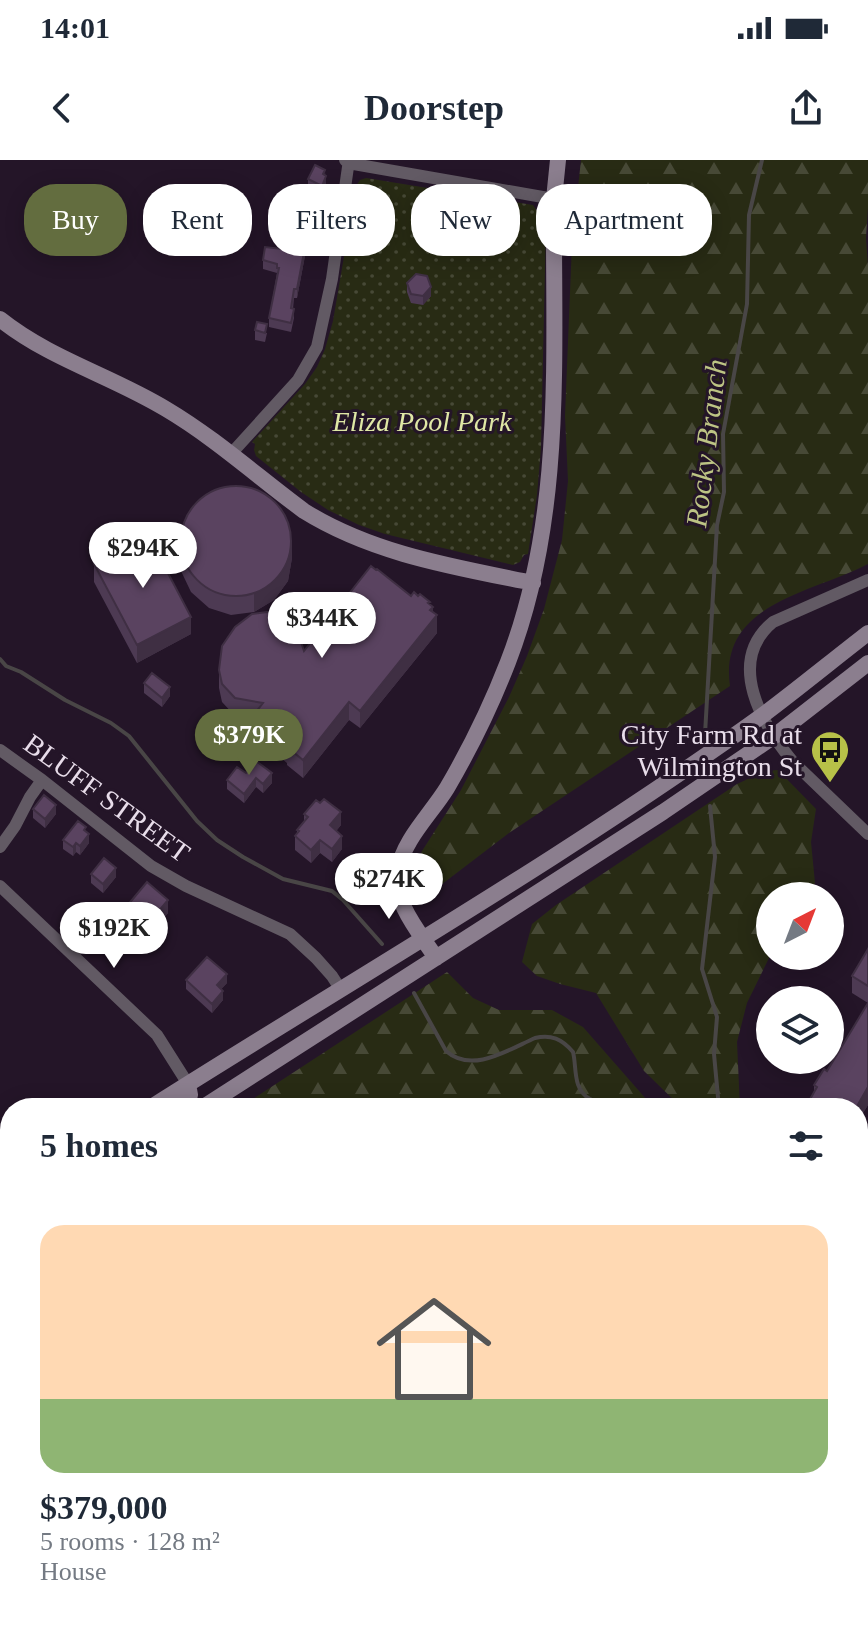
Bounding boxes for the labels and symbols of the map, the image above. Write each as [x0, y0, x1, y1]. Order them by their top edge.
water label: Rocky Branch [679, 357, 733, 530]
park label: Eliza Pool Park [332, 406, 512, 437]
pin: $294K [87, 522, 199, 590]
pin: $344K [266, 592, 378, 660]
pin: $379K [193, 709, 305, 777]
place label: City Farm Rd at Wilmington St [621, 719, 802, 782]
street label: BLUFF STREET [18, 728, 196, 868]
bus stop icon: City Farm Rd at Wilmington St [809, 729, 851, 784]
pin: $274K [333, 853, 445, 921]
north arrow [756, 882, 844, 970]
pin: $192K [58, 902, 170, 970]

